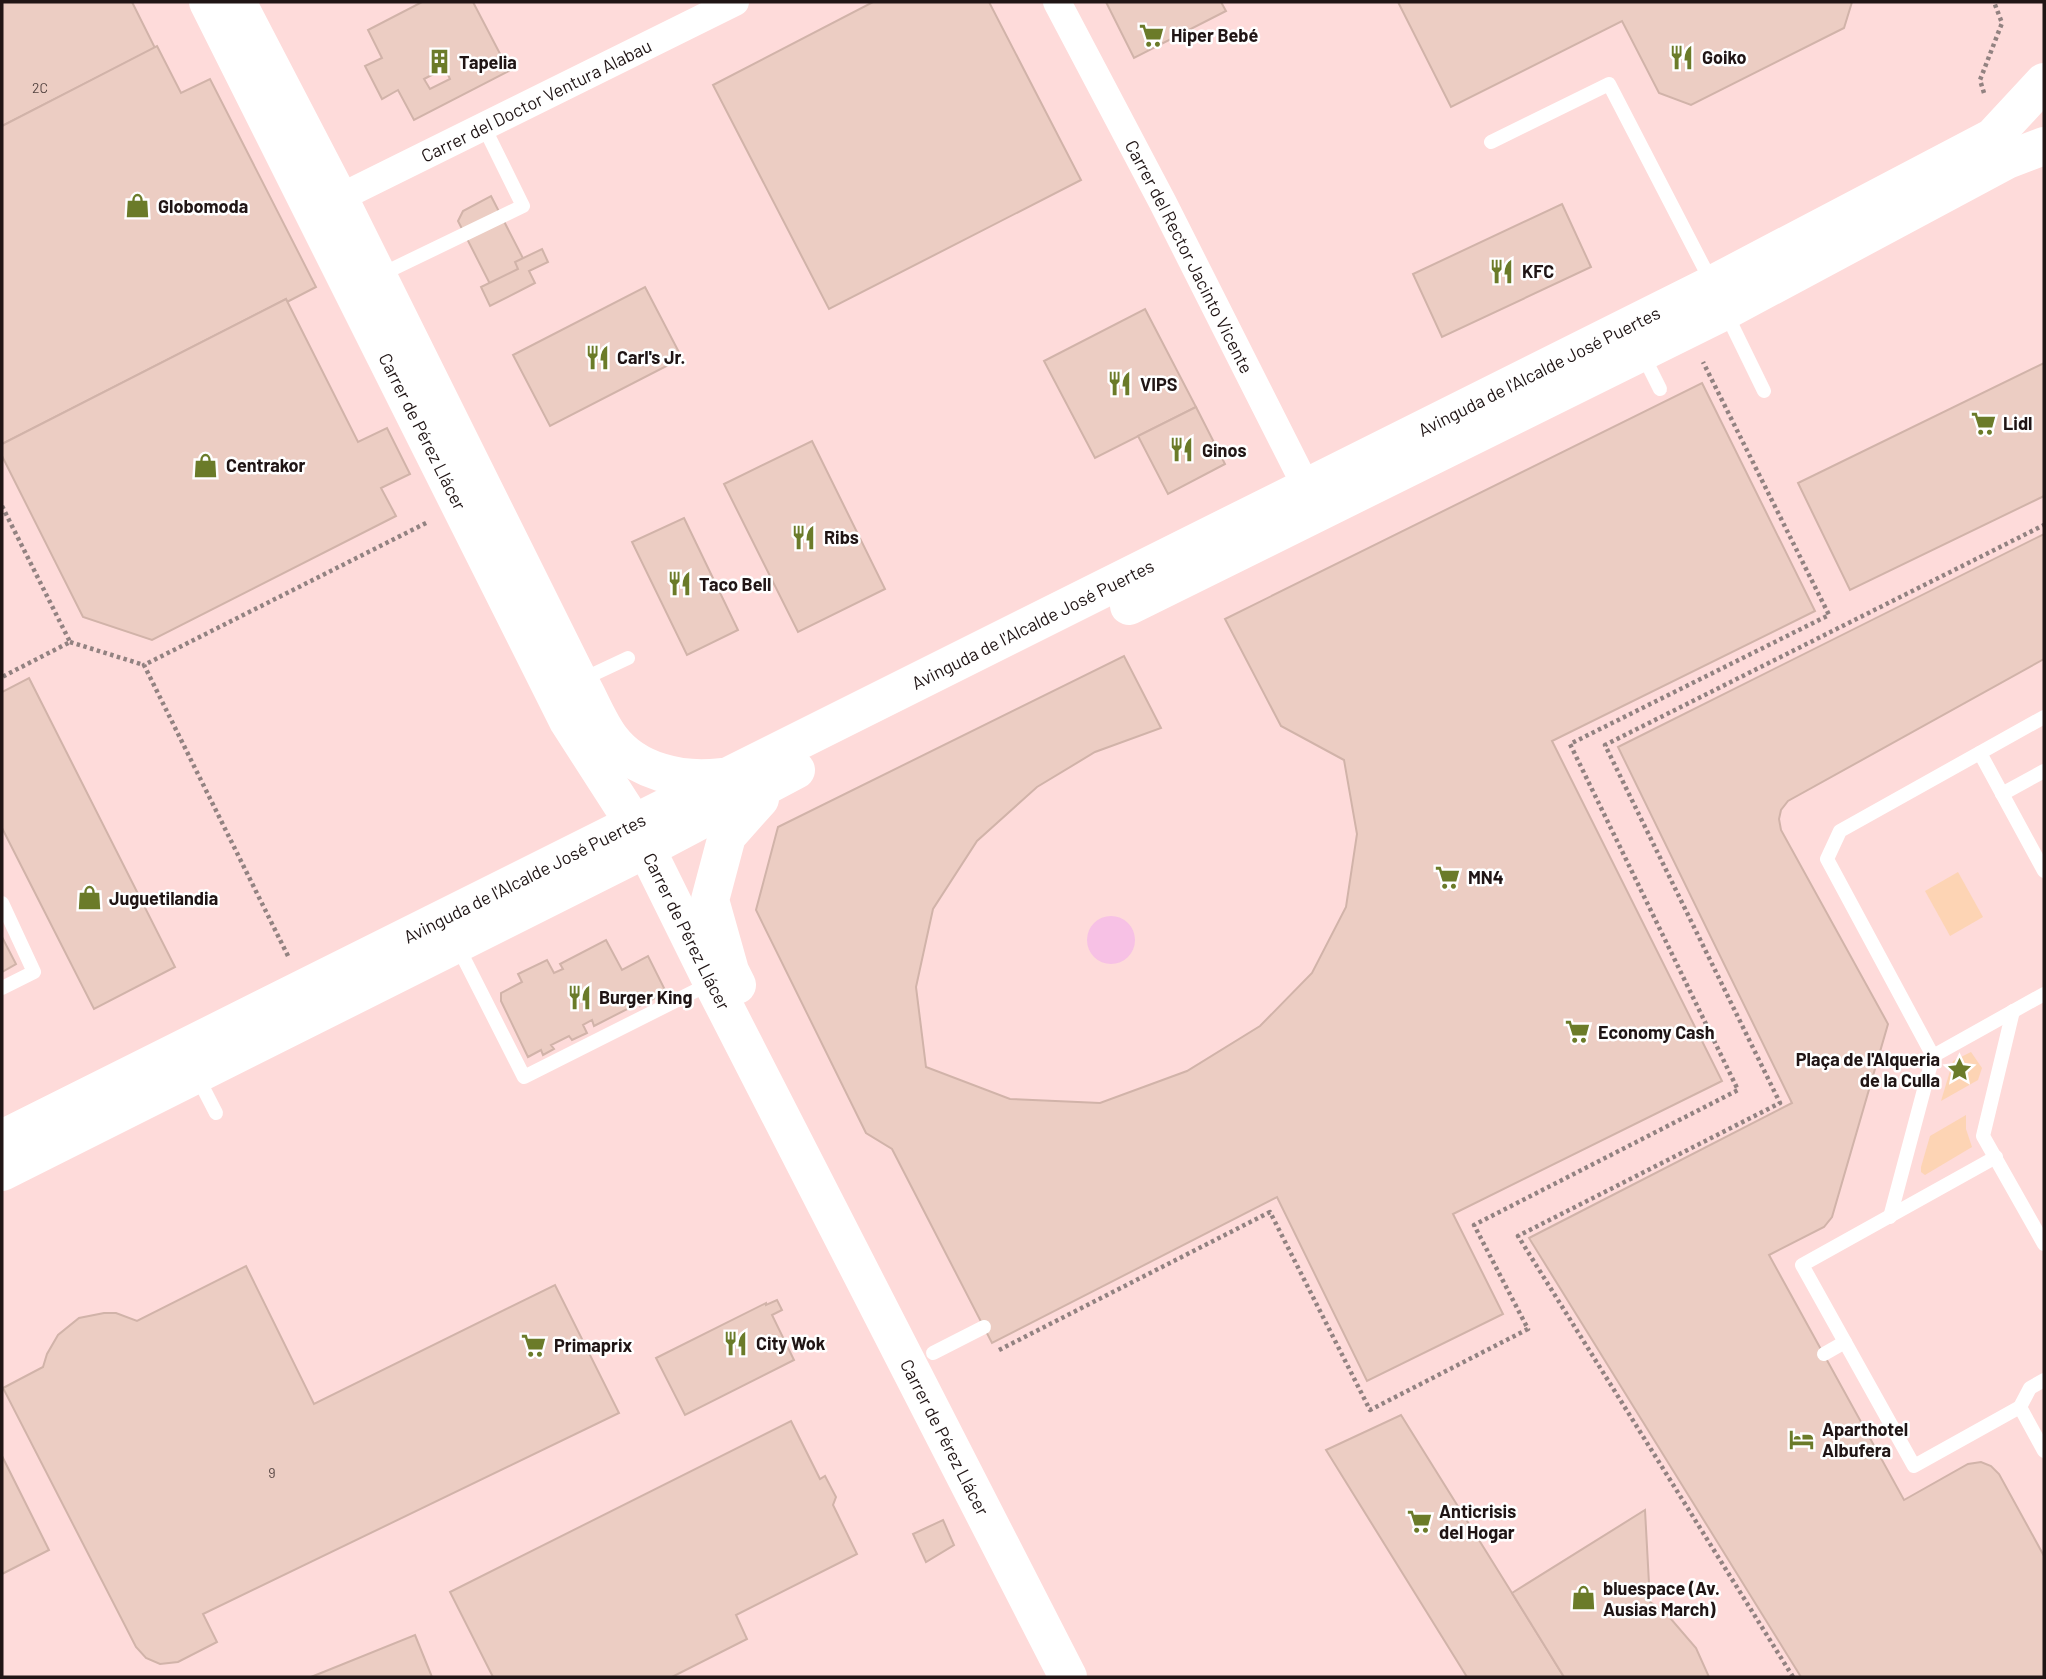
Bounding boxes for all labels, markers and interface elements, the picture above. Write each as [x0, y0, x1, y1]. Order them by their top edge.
supermarket icon: Hiper Bebé [1137, 21, 1165, 49]
place label: Hiper Bebé [1171, 24, 1259, 46]
street label: Carrer del Doctor Ventura Alabau [417, 34, 655, 167]
restaurant icon: Goiko [1668, 43, 1696, 71]
place label: Goiko [1702, 46, 1746, 68]
building icon: Tapelia [425, 48, 453, 76]
place label: Tapelia [459, 51, 517, 73]
house number: 2C [32, 79, 48, 96]
street label: Carrer del Rector Jacinto Vicente [1121, 136, 1258, 377]
shop icon: Globomoda [124, 192, 152, 220]
place label: Globomoda [158, 195, 248, 217]
restaurant icon: KFC [1488, 257, 1516, 285]
place label: KFC [1522, 260, 1554, 282]
street label: Avinguda de l'Alcalde José Puertes [1414, 301, 1663, 441]
restaurant icon: Carl's Jr. [583, 343, 611, 371]
place label: Carl's Jr. [617, 346, 685, 368]
street label: Carrer de Pérez Llácer [374, 349, 472, 514]
restaurant icon: VIPS [1106, 370, 1134, 398]
place label: VIPS [1140, 373, 1178, 395]
supermarket icon: Lidl [1969, 409, 1997, 437]
place label: Lidl [2003, 412, 2032, 434]
restaurant icon: Ginos [1168, 436, 1196, 464]
place label: Ginos [1202, 439, 1246, 461]
shop icon: Centrakor [192, 451, 220, 479]
place label: Centrakor [226, 454, 306, 476]
restaurant icon: Ribs [790, 523, 818, 551]
place label: Ribs [824, 526, 859, 548]
street label: Avinguda de l'Alcalde José Puertes [908, 554, 1157, 694]
restaurant icon: Taco Bell [665, 570, 693, 598]
place label: Taco Bell [699, 573, 771, 595]
street label: Avinguda de l'Alcalde José Puertes [400, 808, 649, 948]
street label: Carrer de Pérez Llácer [639, 849, 735, 1014]
supermarket icon: MN4 [1434, 863, 1462, 891]
place label: MN4 [1468, 866, 1504, 888]
shop icon: Juguetilandia [75, 884, 103, 912]
place label: Juguetilandia [109, 887, 218, 909]
restaurant icon: Burger King [565, 983, 593, 1011]
place label: Burger King [599, 986, 692, 1008]
supermarket icon: Economy Cash [1564, 1018, 1592, 1046]
place label: Economy Cash [1598, 1021, 1715, 1043]
place label: Plaça de l'Alqueria de la Culla [1796, 1048, 1940, 1091]
place icon: Plaça de l'Alqueria de la Culla [1946, 1055, 1974, 1083]
restaurant icon: City Wok [722, 1329, 750, 1357]
supermarket icon: Primaprix [520, 1331, 548, 1359]
place label: City Wok [756, 1332, 826, 1354]
place label: Primaprix [554, 1334, 632, 1356]
street label: Carrer de Pérez Llácer [896, 1355, 994, 1519]
place label: Aparthotel Albufera [1822, 1418, 1908, 1461]
hotel icon: Aparthotel Albufera [1788, 1425, 1816, 1453]
house number: 9 [268, 1464, 276, 1481]
place label: Anticrisis del Hogar [1439, 1500, 1516, 1543]
supermarket icon: Anticrisis del Hogar [1405, 1507, 1433, 1535]
place label: bluespace (Av. Ausias March) [1603, 1577, 1720, 1620]
shop icon: bluespace (Av. Ausias March) [1569, 1584, 1597, 1612]

